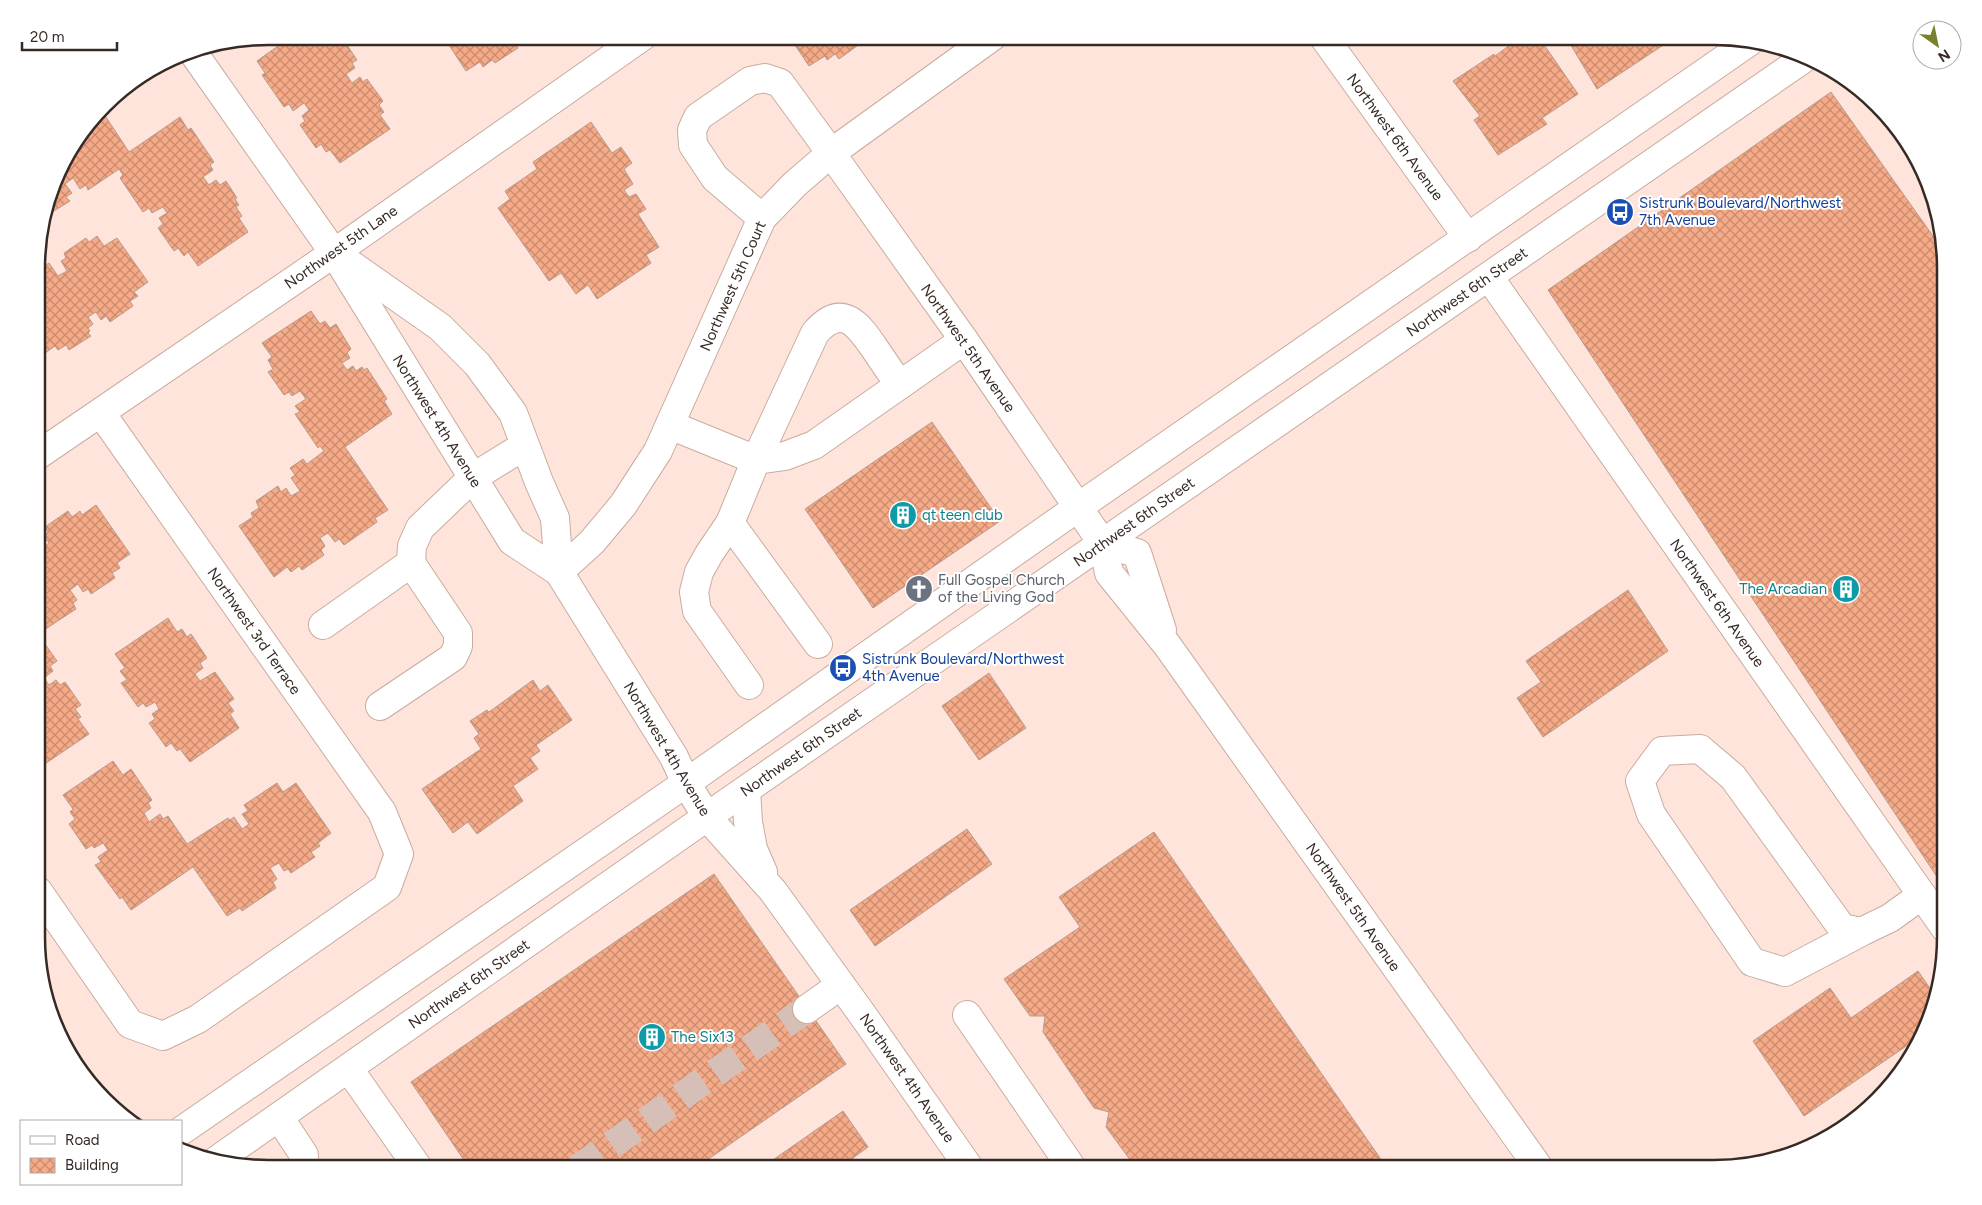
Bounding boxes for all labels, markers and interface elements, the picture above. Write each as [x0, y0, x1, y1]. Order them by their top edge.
scale bar [22, 20, 118, 52]
north arrow [1912, 20, 1962, 70]
text: 20 m [30, 28, 64, 46]
text: N [1935, 45, 1953, 66]
street label: Northwest 6th Avenue [1343, 70, 1447, 204]
place label: Sistrunk Boulevard/Northwest 7th Avenue [1639, 194, 1842, 229]
bus stop icon: Sistrunk Boulevard/Northwest 7th Avenue [1605, 197, 1635, 227]
street label: Northwest 5th Lane [281, 201, 401, 293]
street label: Northwest 5th Court [696, 218, 770, 354]
street label: Northwest 6th Street [1403, 243, 1531, 341]
street label: Northwest 5th Avenue [917, 280, 1019, 416]
street label: Northwest 4th Avenue [389, 351, 485, 491]
street label: Northwest 6th Street [1070, 473, 1198, 571]
building icon: qt teen club [888, 500, 918, 530]
place label: qt teen club [922, 506, 1003, 524]
street label: Northwest 6th Avenue [1666, 535, 1768, 671]
street label: Northwest 3rd Terrace [203, 564, 305, 698]
place label: Full Gospel Church of the Living God [938, 571, 1065, 606]
church icon: Full Gospel Church of the Living God [904, 574, 934, 604]
building icon: The Arcadian [1831, 574, 1861, 604]
place label: The Arcadian [1739, 580, 1827, 598]
place label: Sistrunk Boulevard/Northwest 4th Avenue [862, 650, 1065, 685]
bus stop icon: Sistrunk Boulevard/Northwest 4th Avenue [828, 653, 858, 683]
street label: Northwest 4th Avenue [620, 679, 714, 819]
street label: Northwest 6th Street [737, 703, 865, 801]
street label: Northwest 5th Avenue [1302, 839, 1404, 975]
street label: Northwest 6th Street [405, 935, 533, 1033]
street label: Northwest 4th Avenue [856, 1010, 958, 1146]
building icon: The Six13 [637, 1022, 667, 1052]
place label: The Six13 [671, 1028, 734, 1046]
legend [20, 1120, 182, 1185]
text: Road [65, 1131, 100, 1149]
text: Building [65, 1156, 119, 1174]

